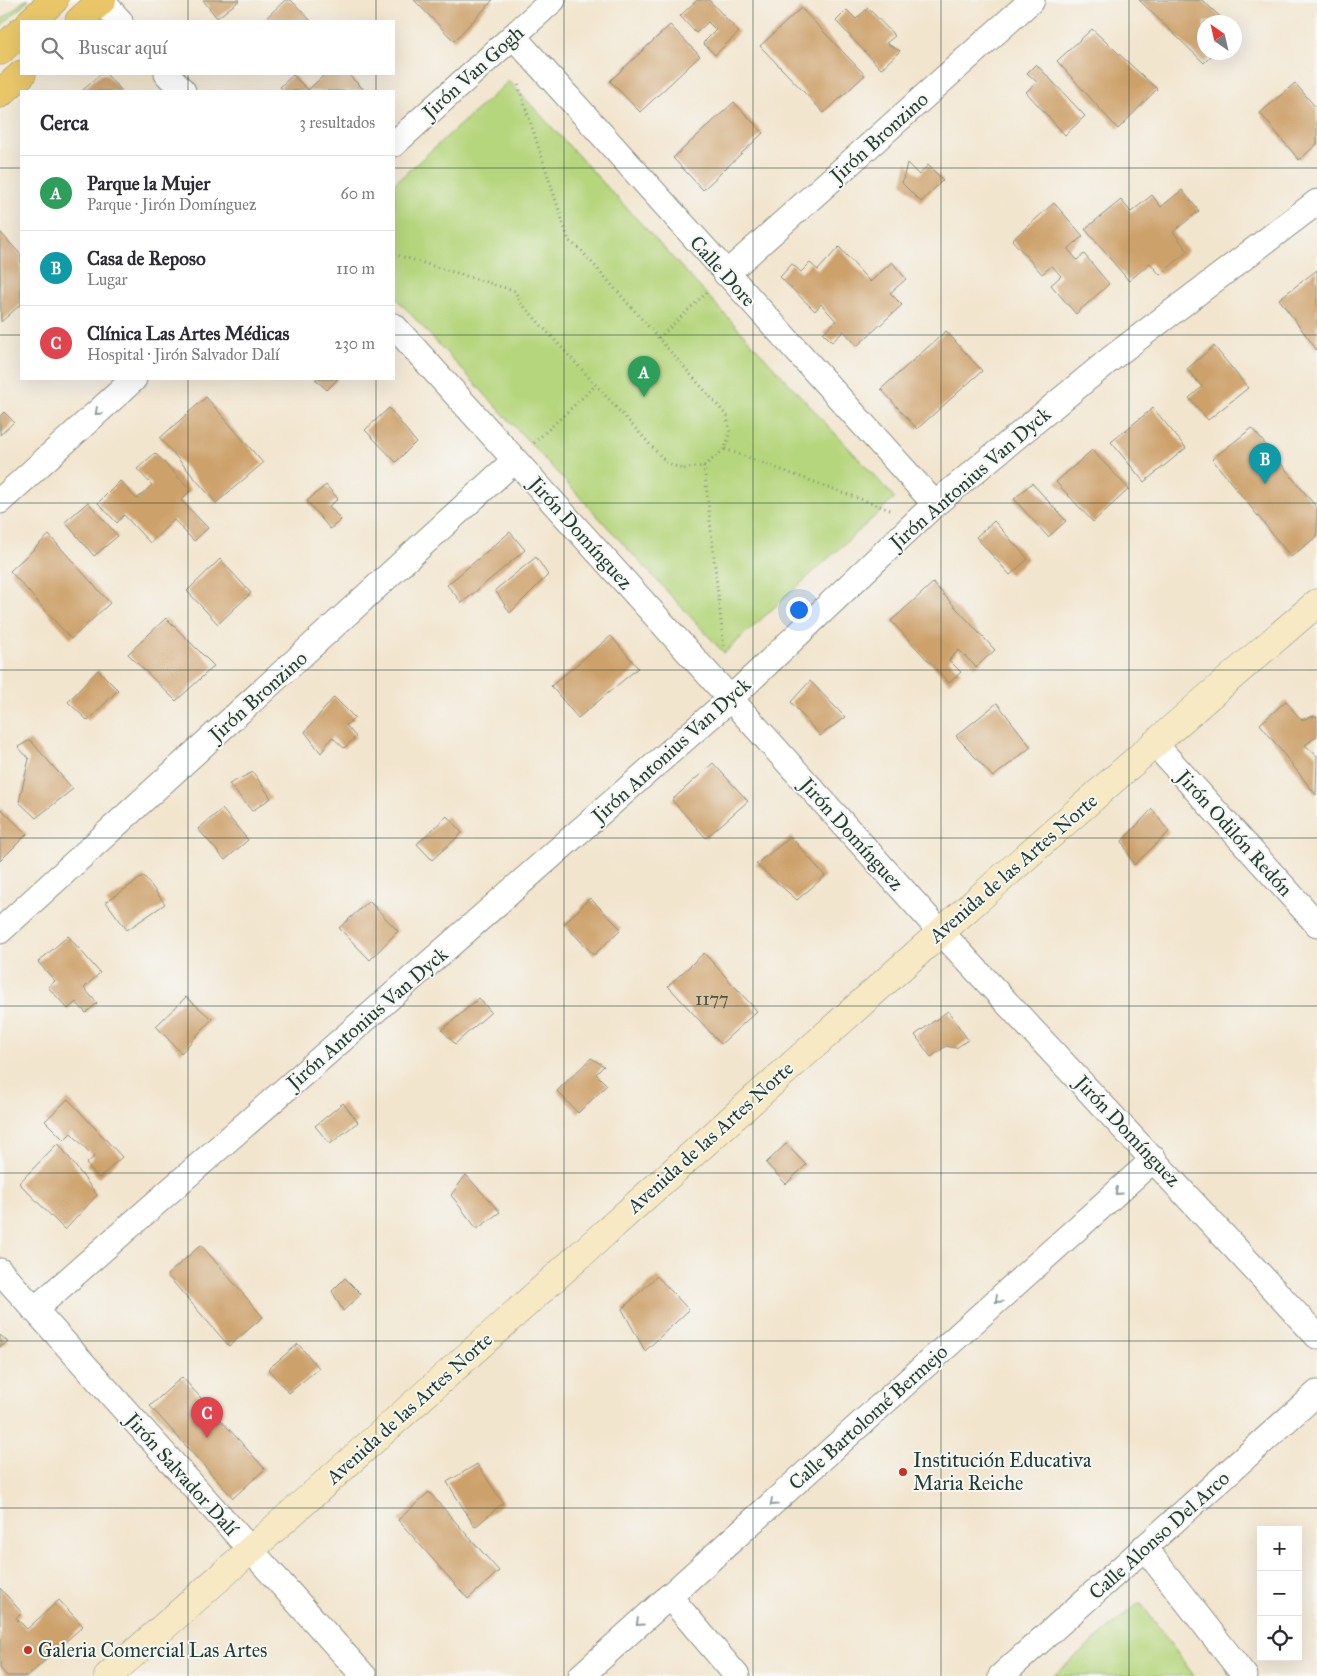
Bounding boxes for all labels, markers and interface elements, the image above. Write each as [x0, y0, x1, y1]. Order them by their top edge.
north arrow [1197, 15, 1242, 60]
search box [20, 20, 395, 75]
street label: Jirón Van Gogh [416, 20, 529, 126]
icon: search [38, 34, 66, 62]
text: Buscar aquí [78, 36, 167, 59]
street label: Jirón Bronzino [824, 87, 934, 189]
text: Cerca [40, 110, 89, 136]
text: 3 resultados [300, 113, 375, 132]
text: Parque la Mujer [87, 172, 210, 195]
text: A [51, 184, 61, 203]
text: 60 m [341, 184, 375, 203]
text: Parque · Jirón Domínguez [87, 195, 256, 214]
street label: Calle Dore [685, 231, 761, 311]
text: Casa de Reposo [87, 247, 206, 270]
text: B [51, 259, 61, 278]
text: 110 m [336, 259, 375, 278]
text: Lugar [87, 270, 128, 289]
text: Clínica Las Artes Médicas [87, 322, 290, 345]
text: C [51, 334, 61, 353]
text: 230 m [335, 334, 375, 353]
text: Hospital · Jirón Salvador Dalí [87, 345, 279, 364]
pin: A [628, 356, 660, 397]
street label: Jirón Antonius Van Dyck [883, 401, 1056, 556]
one-way arrow [95, 406, 104, 415]
pin: B [1249, 443, 1281, 484]
street label: Jirón Domínguez [522, 470, 638, 595]
your location [786, 597, 812, 623]
street label: Jirón Bronzino [203, 646, 313, 748]
street label: Jirón Antonius Van Dyck [585, 672, 756, 830]
street label: Jirón Odilón Redón [1170, 764, 1298, 902]
street label: Jirón Domínguez [793, 771, 909, 896]
street label: Avenida de las Artes Norte [923, 788, 1102, 948]
street label: Jirón Antonius Van Dyck [280, 941, 453, 1096]
house number: 1177 [695, 988, 729, 1010]
street label: Avenida de las Artes Norte [621, 1056, 798, 1219]
street label: Jirón Domínguez [1068, 1069, 1186, 1192]
one-way arrow [1115, 1186, 1124, 1195]
one-way arrow [994, 1294, 1003, 1303]
street label: Avenida de las Artes Norte [320, 1327, 497, 1490]
street label: Calle Bartolomé Bermejo [783, 1339, 953, 1495]
pin: C [191, 1397, 223, 1438]
street label: Jirón Salvador Dalí [119, 1406, 244, 1542]
place label: Institución Educativa Maria Reiche [913, 1448, 1092, 1495]
marker: Institución Educativa Maria Reiche [897, 1466, 909, 1478]
street label: Calle Alonso Del Arco [1084, 1466, 1234, 1604]
one-way arrow [769, 1497, 778, 1506]
map controls [1257, 1526, 1302, 1661]
button: + [1257, 1526, 1302, 1571]
button: − [1257, 1571, 1302, 1616]
button: locate [1257, 1616, 1302, 1661]
one-way arrow [636, 1617, 645, 1626]
place label: Galeria Comercial Las Artes [38, 1638, 267, 1662]
marker: Galeria Comercial Las Artes [22, 1644, 34, 1656]

